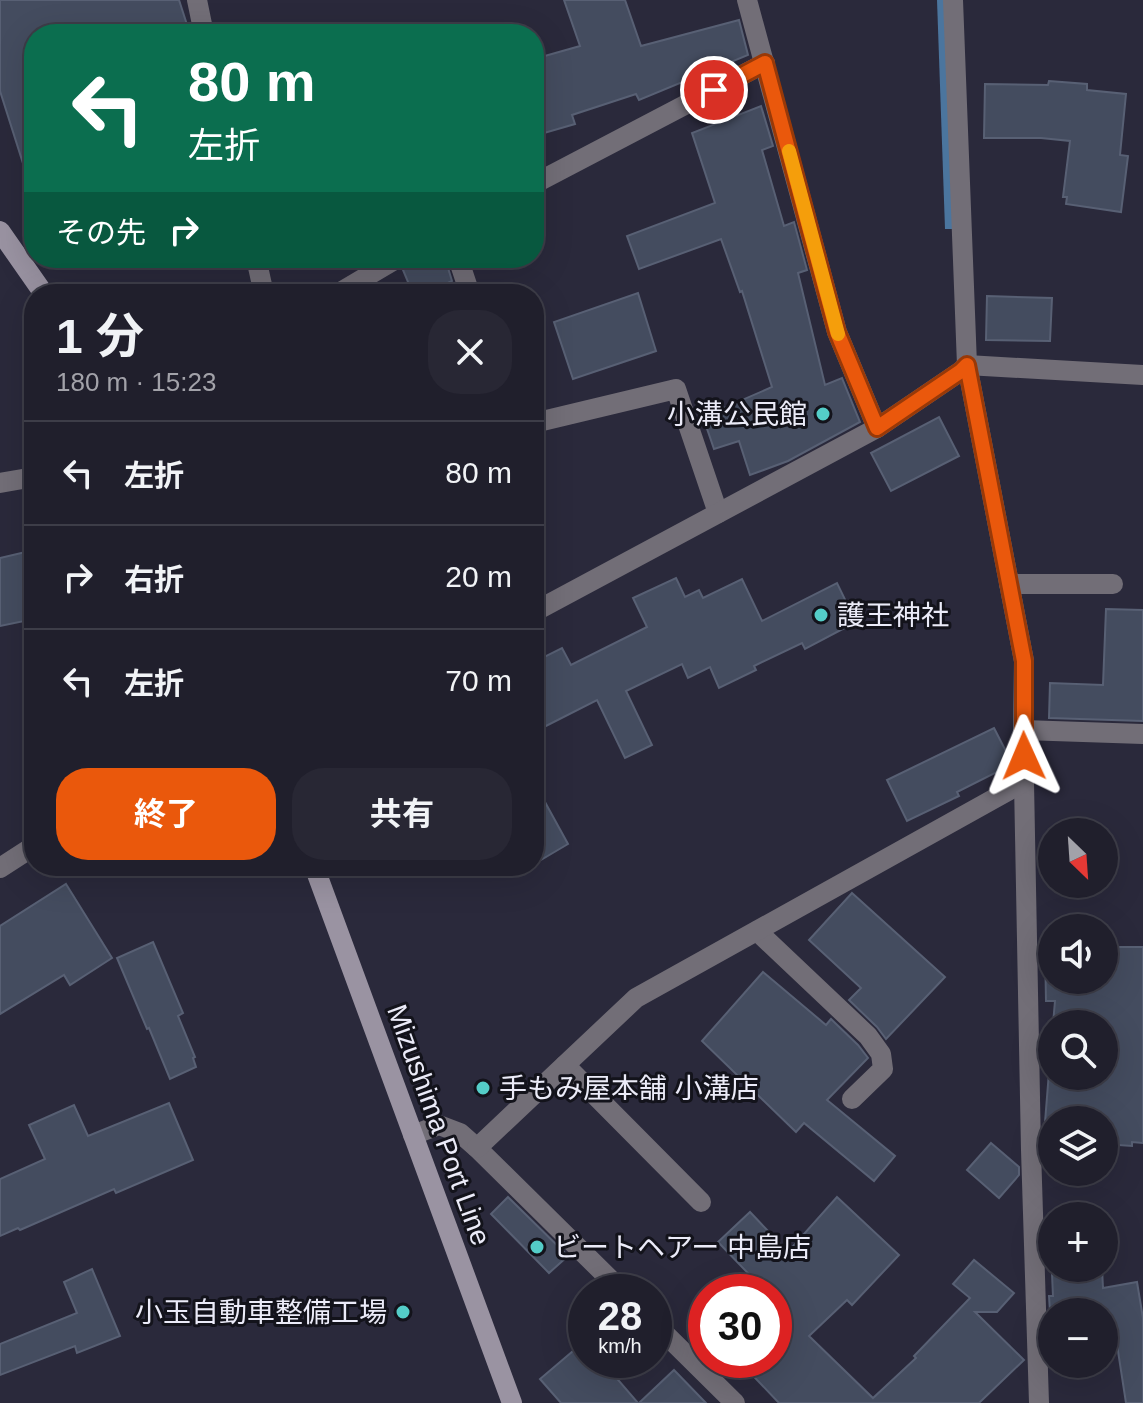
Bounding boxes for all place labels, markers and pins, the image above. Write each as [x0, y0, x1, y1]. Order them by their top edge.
pin [680, 56, 748, 124]
place label: 小溝公民館 [667, 399, 807, 430]
marker: 小溝公民館 [814, 405, 832, 423]
place label: 護王神社 [837, 600, 949, 631]
marker: 護王神社 [812, 606, 830, 624]
place label: 手もみ屋本舗 小溝店 [499, 1073, 759, 1104]
marker: 手もみ屋本舗 小溝店 [474, 1079, 492, 1097]
place label: ビートヘアー 中島店 [553, 1232, 811, 1263]
marker: ビートヘアー 中島店 [528, 1238, 546, 1256]
place label: 小玉自動車整備工場 [135, 1297, 387, 1328]
marker: 小玉自動車整備工場 [394, 1303, 412, 1321]

